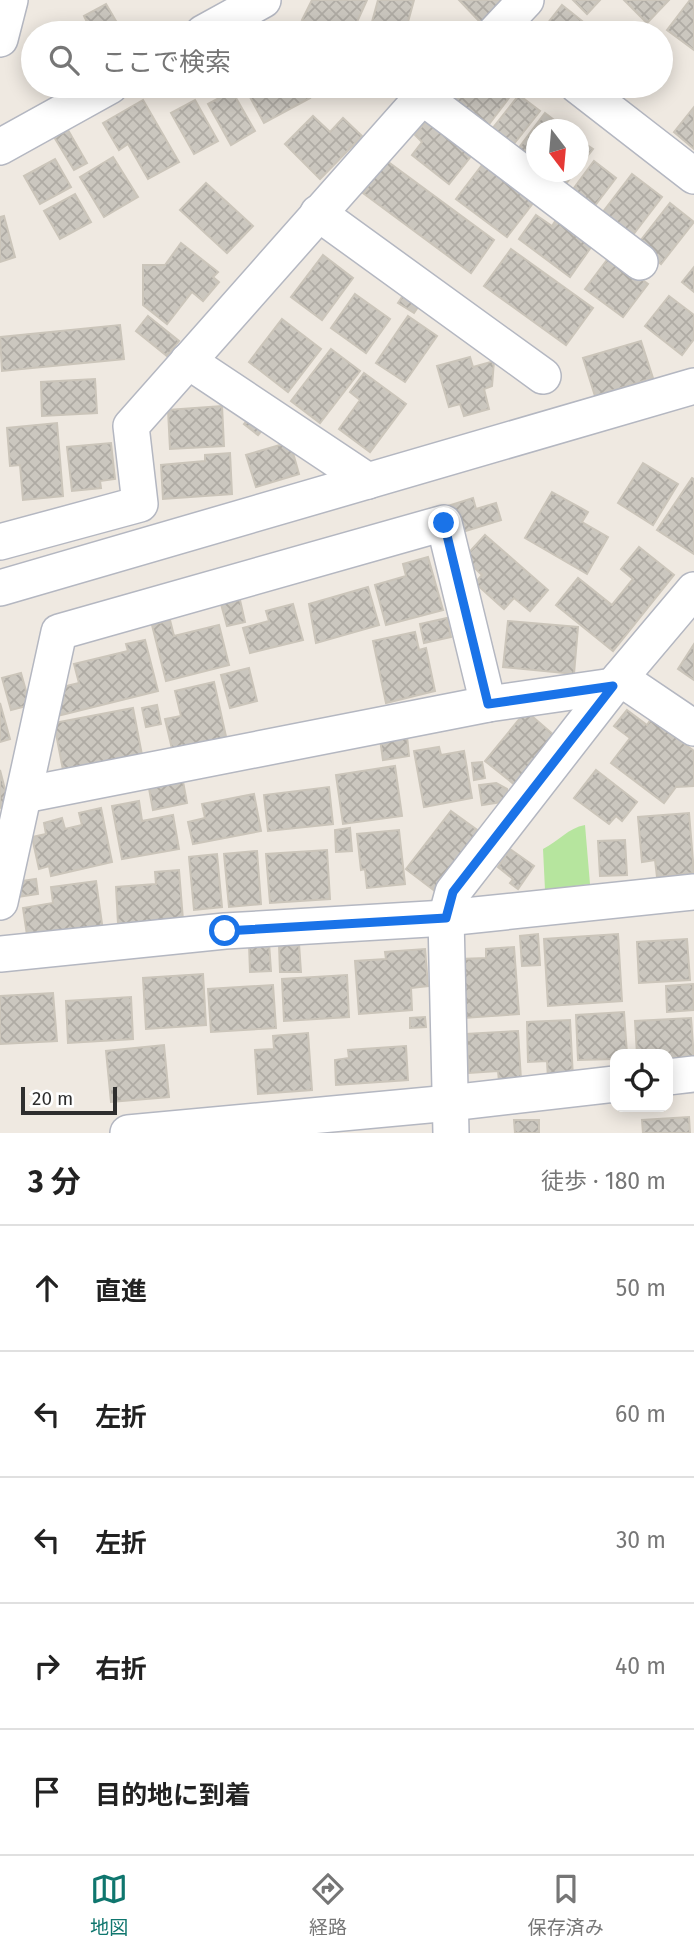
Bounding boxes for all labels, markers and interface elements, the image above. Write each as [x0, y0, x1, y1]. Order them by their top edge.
search box [21, 21, 673, 98]
icon: search [45, 41, 83, 79]
text: ここで検索 [101, 47, 231, 78]
north arrow [526, 119, 589, 182]
route end [428, 507, 459, 538]
route start [209, 915, 240, 946]
map controls [610, 1049, 673, 1112]
button: locate [610, 1049, 673, 1112]
scale bar [21, 1084, 117, 1116]
text: 20 m [32, 1087, 73, 1110]
text: 3 分 [28, 1164, 81, 1200]
text: 徒歩 · 180 m [541, 1167, 666, 1195]
icon: ahead [28, 1269, 66, 1307]
text: 50 m [616, 1274, 666, 1302]
text: 直進 [95, 1276, 147, 1307]
icon: left [28, 1395, 66, 1433]
text: 60 m [615, 1400, 666, 1428]
text: 左折 [95, 1402, 147, 1433]
icon: left [28, 1521, 66, 1559]
text: 30 m [616, 1526, 666, 1554]
text: 左折 [95, 1528, 147, 1559]
icon: right [28, 1647, 66, 1685]
text: 40 m [615, 1652, 666, 1680]
text: 右折 [95, 1654, 147, 1685]
icon: arrive [28, 1773, 66, 1811]
text: 目的地に到着 [95, 1780, 251, 1811]
tab: 地図 [90, 1870, 128, 1939]
tab: 経路 [309, 1870, 347, 1939]
tab: 保存済み [528, 1870, 604, 1939]

